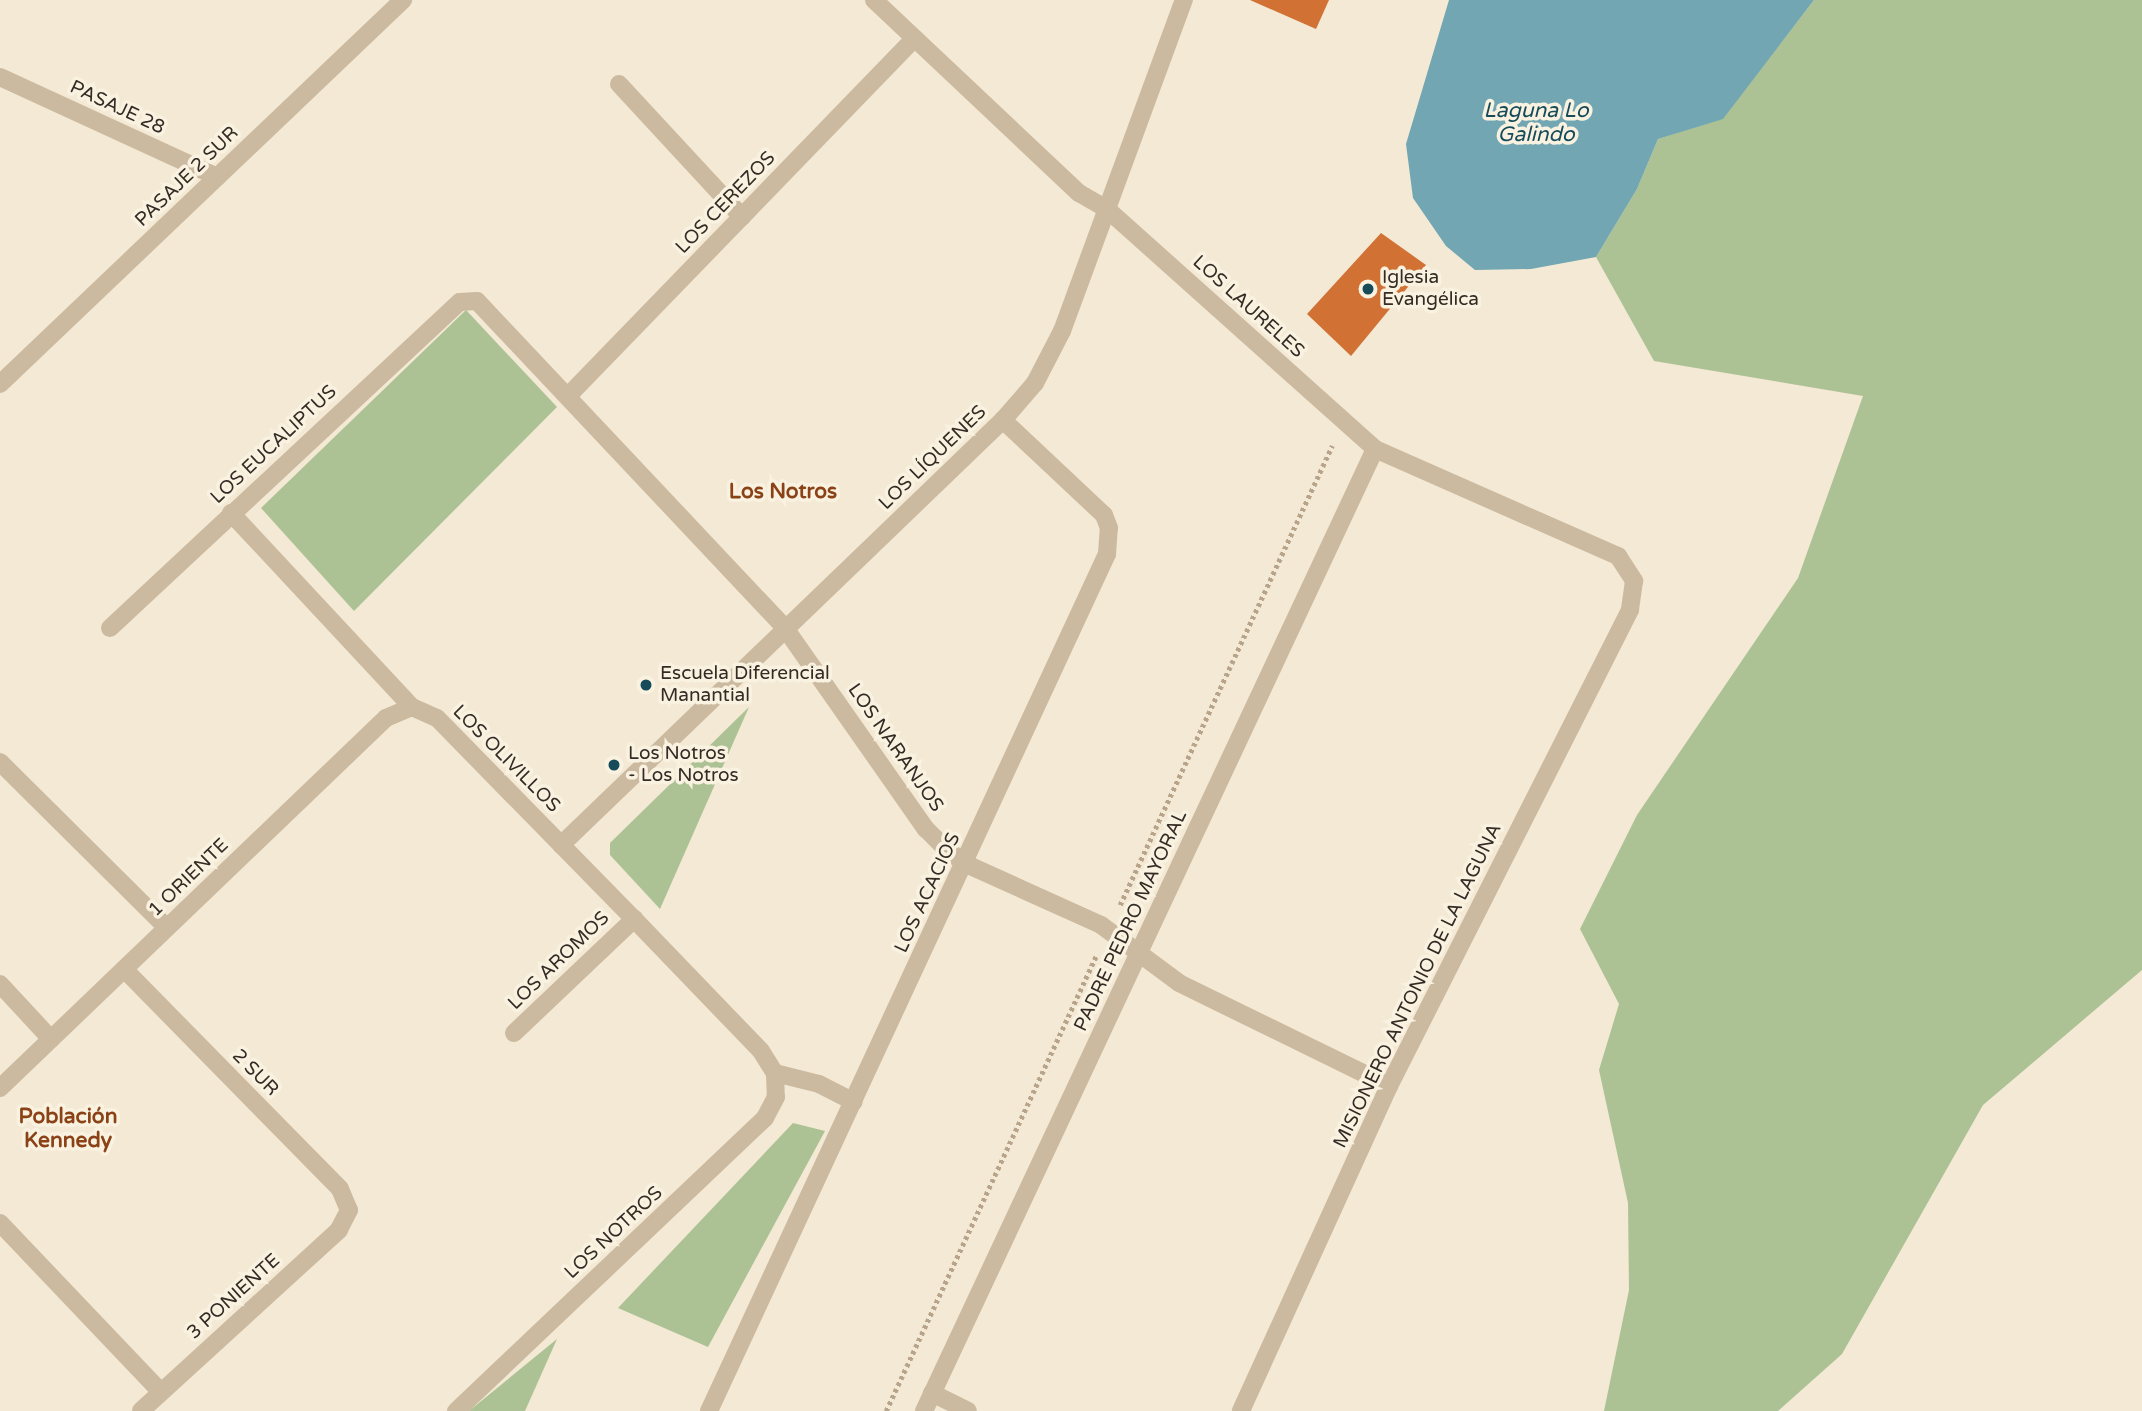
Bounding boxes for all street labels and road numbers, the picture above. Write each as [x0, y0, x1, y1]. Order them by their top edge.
street label: PASAJE 28 [66, 76, 168, 140]
street label: PASAJE 2 SUR [131, 122, 243, 232]
street label: LOS CEREZOS [672, 147, 780, 259]
street label: LOS LAURELES [1188, 251, 1308, 363]
street label: LOS EUCALIPTUS [206, 381, 342, 509]
street label: LOS LÍQUENES [875, 401, 991, 515]
street label: LOS NARANJOS [842, 679, 948, 817]
street label: LOS OLIVILLOS [448, 701, 564, 817]
street label: PADRE PEDRO MAYORAL [1070, 807, 1192, 1035]
street label: MISIONERO ANTONIO DE LA LAGUNA [1329, 820, 1507, 1152]
street label: LOS ACACIOS [890, 829, 966, 957]
street label: 1 ORIENTE [144, 834, 234, 922]
street label: LOS AROMOS [504, 907, 614, 1015]
street label: 2 SUR [227, 1045, 283, 1101]
street label: LOS NOTROS [560, 1182, 668, 1284]
street label: 3 PONIENTE [183, 1249, 285, 1345]

